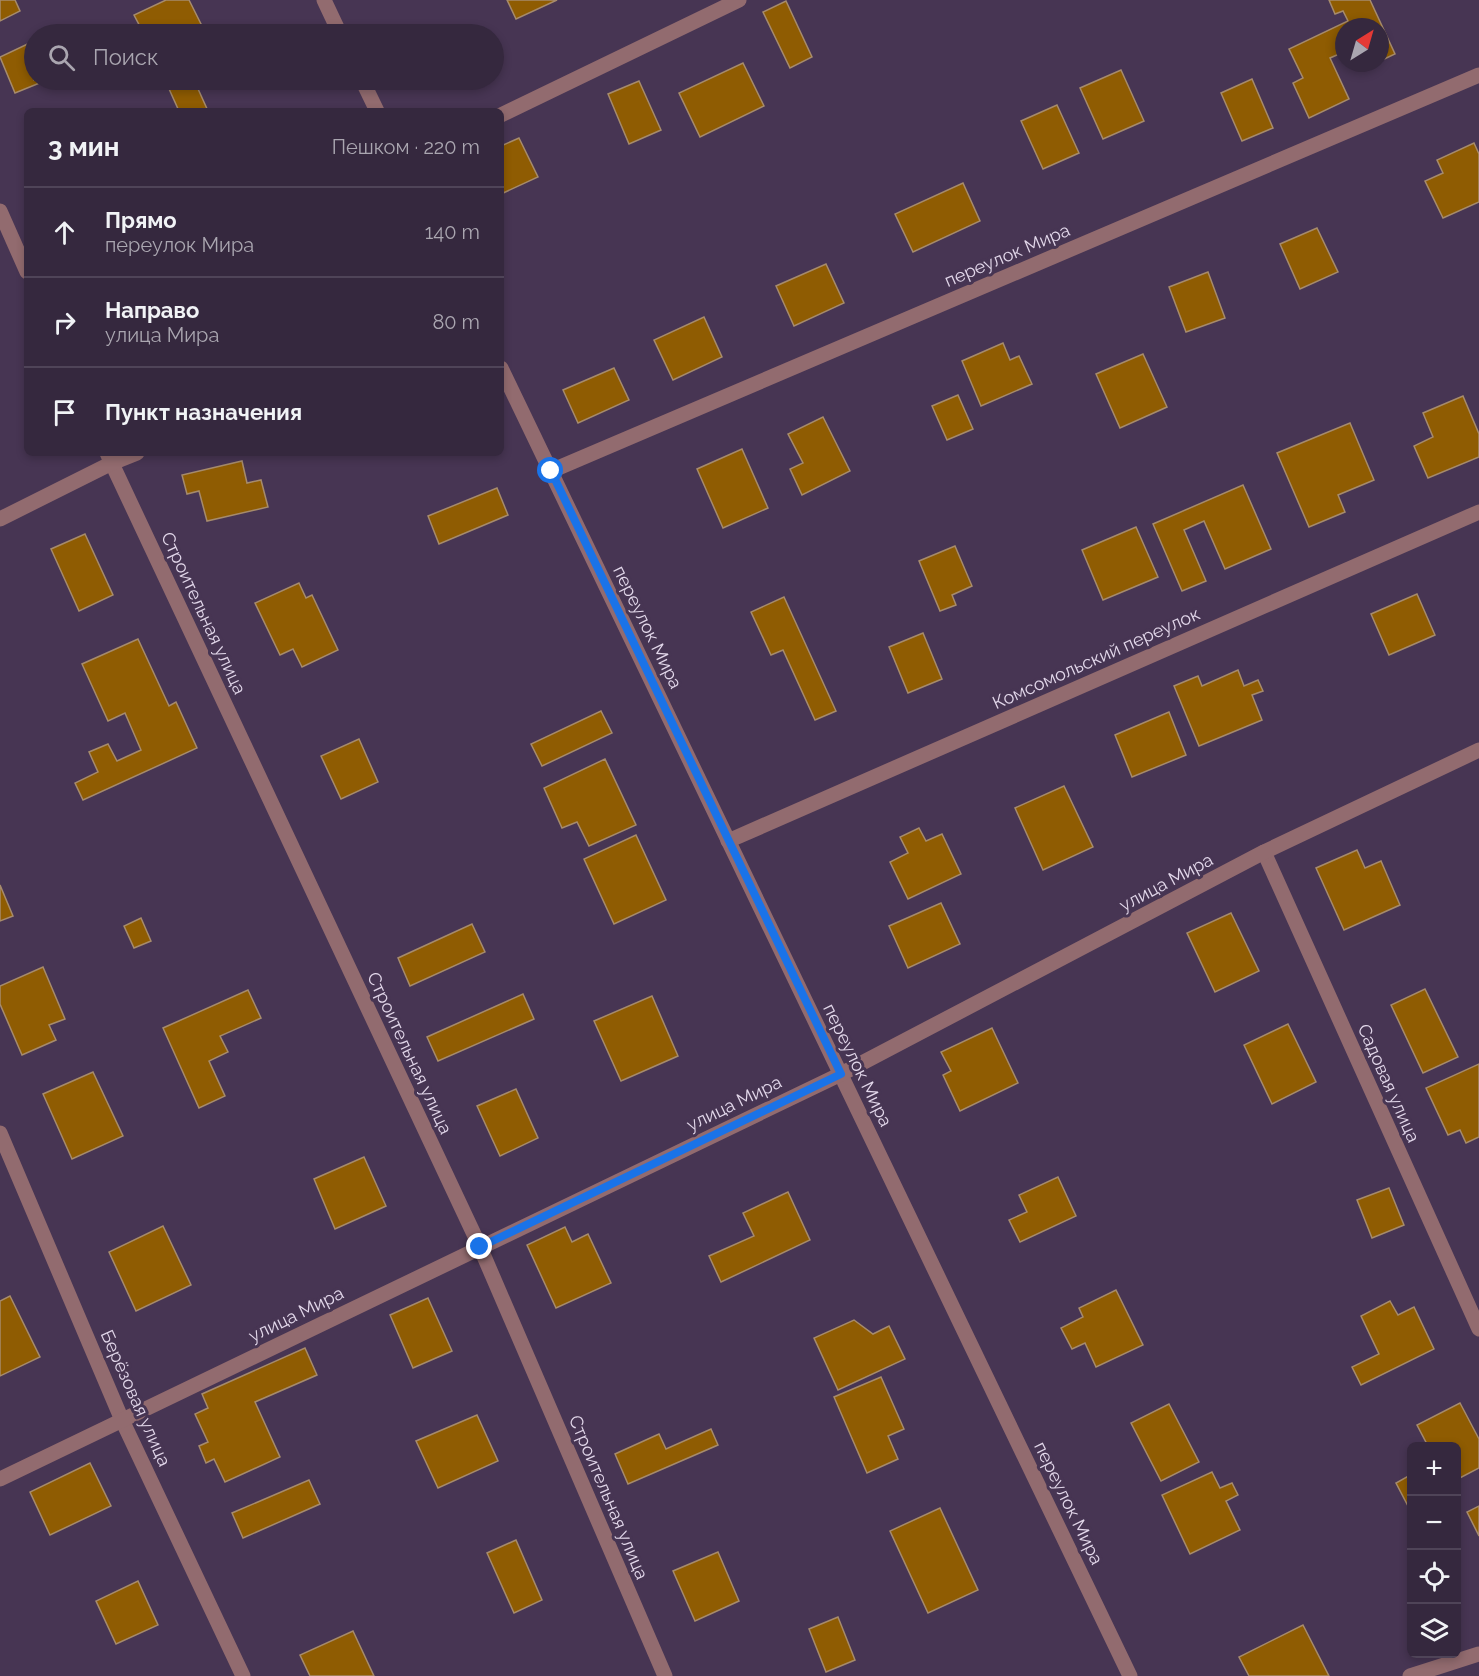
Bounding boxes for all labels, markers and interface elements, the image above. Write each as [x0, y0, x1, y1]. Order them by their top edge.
north arrow [1335, 18, 1389, 72]
search box [24, 24, 504, 90]
icon: search [45, 41, 78, 74]
text: Поиск [93, 44, 158, 70]
text: 3 мин [48, 132, 119, 162]
text: Пешком · 220 m [332, 135, 480, 159]
text: Прямо [105, 207, 177, 233]
icon: ahead [48, 216, 81, 249]
street label: переулок Мира [941, 219, 1073, 291]
text: 140 m [425, 220, 480, 244]
text: переулок Мира [105, 233, 254, 257]
text: Направо [105, 297, 199, 323]
icon: right [48, 306, 81, 339]
text: 80 m [432, 310, 480, 334]
text: улица Мира [105, 323, 219, 347]
icon: arrive [48, 396, 81, 429]
text: Пункт назначения [105, 399, 302, 425]
route start [537, 457, 563, 483]
street label: Строительная улица [157, 529, 251, 697]
street label: переулок Мира [609, 562, 687, 692]
street label: Комсомольский переулок [989, 603, 1203, 713]
street label: улица Мира [1116, 849, 1216, 915]
street label: Строительная улица [363, 969, 457, 1137]
street label: переулок Мира [819, 1000, 897, 1130]
street label: Садовая улица [1354, 1021, 1424, 1145]
street label: улица Мира [683, 1071, 785, 1135]
route end [466, 1233, 492, 1259]
street label: улица Мира [245, 1282, 347, 1346]
street label: Берёзовая улица [97, 1327, 175, 1469]
street label: Строительная улица [565, 1412, 653, 1582]
street label: переулок Мира [1030, 1438, 1108, 1568]
map controls [1407, 1442, 1461, 1658]
button: + [1407, 1442, 1461, 1496]
button: − [1407, 1496, 1461, 1550]
button: locate [1407, 1550, 1461, 1604]
button: layers [1407, 1604, 1461, 1658]

